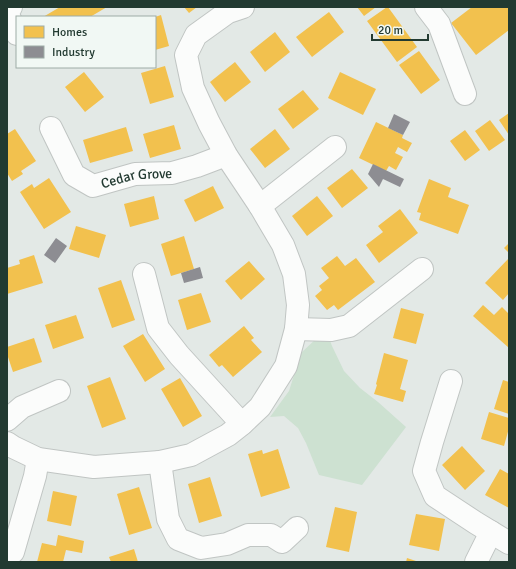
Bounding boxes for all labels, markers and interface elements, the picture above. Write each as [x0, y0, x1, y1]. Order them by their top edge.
legend [16, 16, 156, 68]
scale bar [372, 16, 428, 42]
text: 20 m [378, 23, 403, 38]
text: Homes [52, 25, 87, 40]
text: Industry [52, 45, 95, 60]
street label: Cedar Grove [99, 165, 172, 192]

